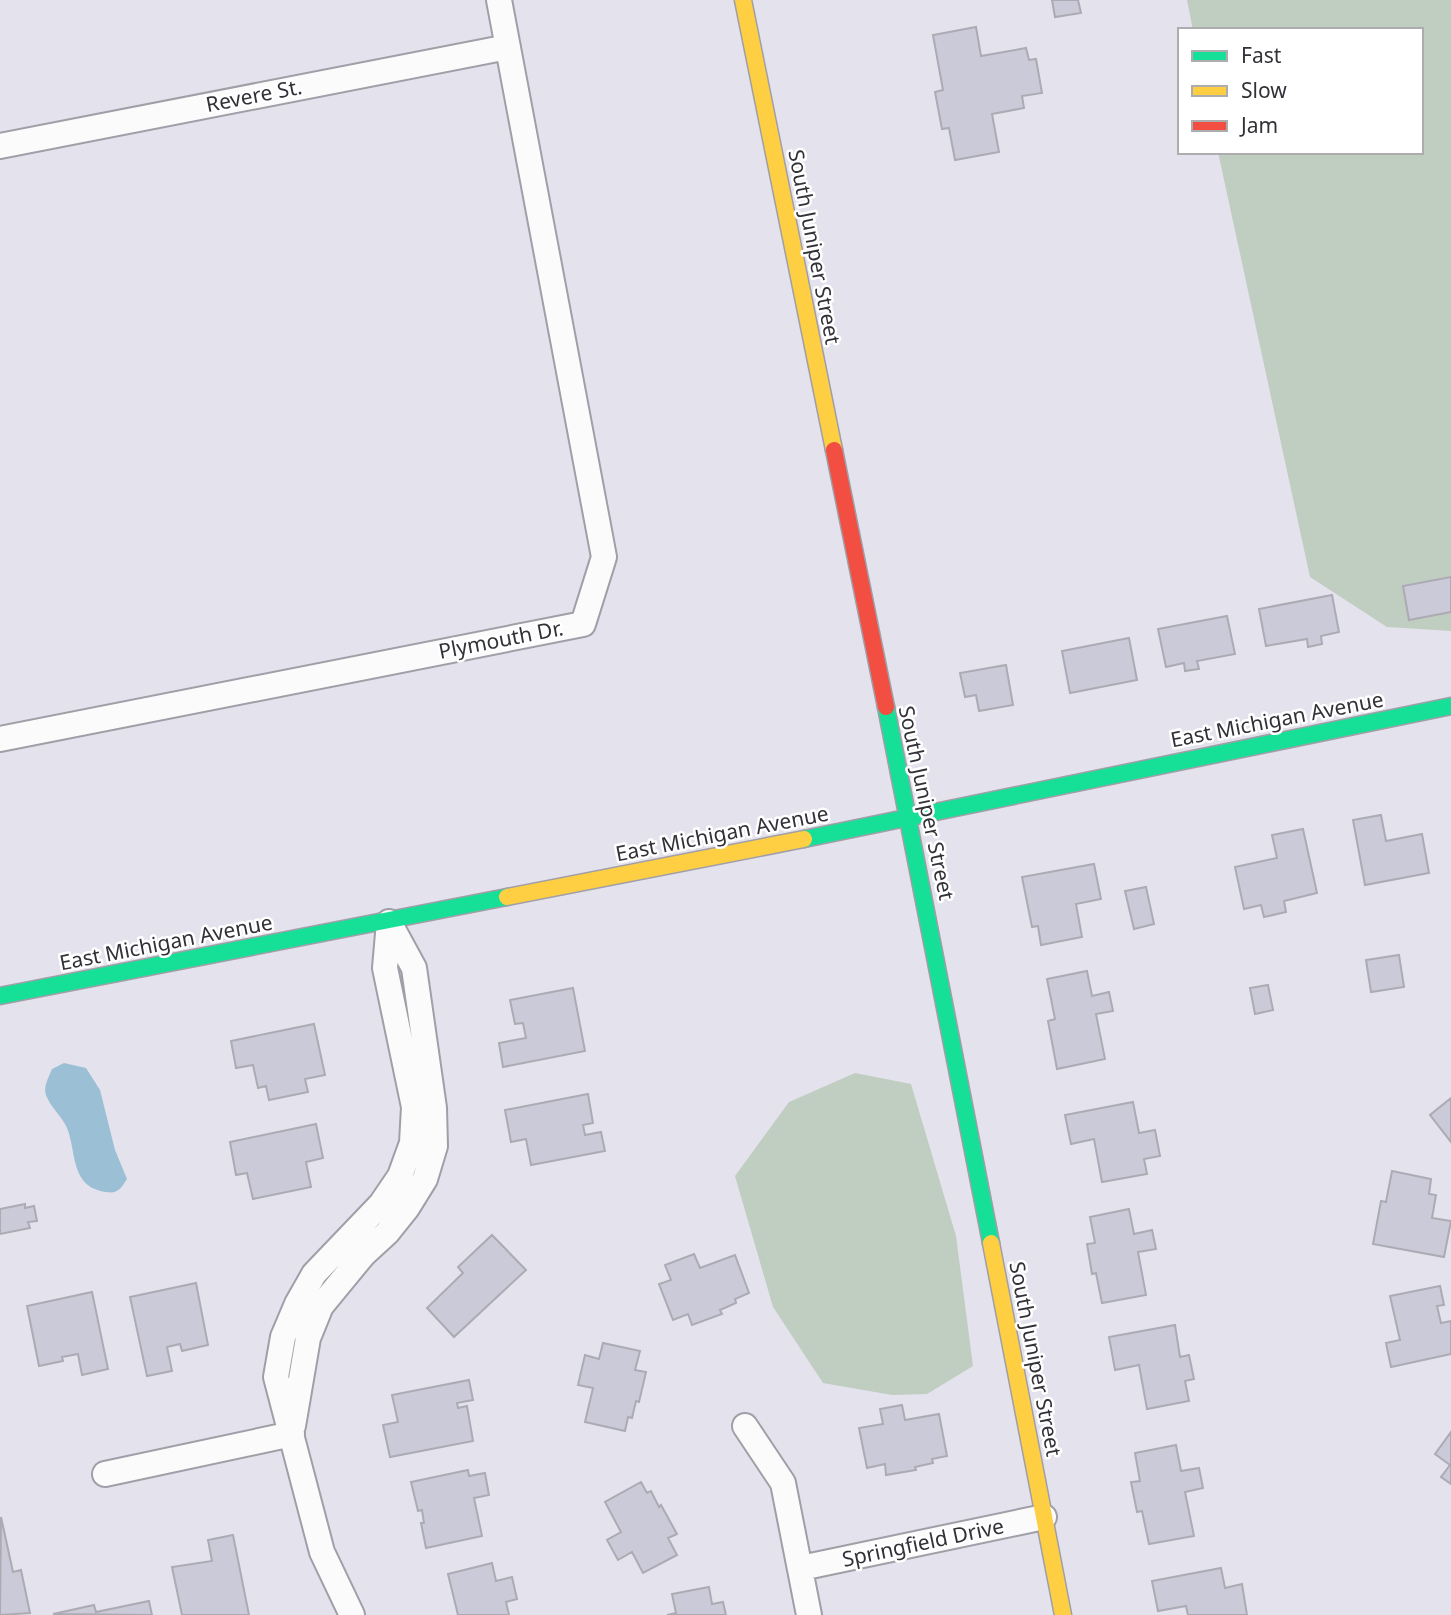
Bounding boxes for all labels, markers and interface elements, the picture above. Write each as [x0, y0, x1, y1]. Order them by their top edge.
legend [1178, 28, 1423, 154]
text: Fast [1241, 41, 1282, 69]
street label: Revere St. [203, 72, 304, 118]
text: Slow [1241, 76, 1287, 104]
text: Jam [1239, 111, 1278, 139]
street label: South Juniper Street [782, 147, 848, 347]
street label: Plymouth Dr. [436, 613, 566, 665]
street label: East Michigan Avenue [1168, 685, 1386, 753]
street label: South Juniper Street [893, 703, 961, 903]
street label: East Michigan Avenue [613, 799, 831, 867]
street label: East Michigan Avenue [57, 908, 275, 976]
street label: South Juniper Street [1003, 1259, 1069, 1459]
street label: Springfield Drive [839, 1511, 1006, 1573]

